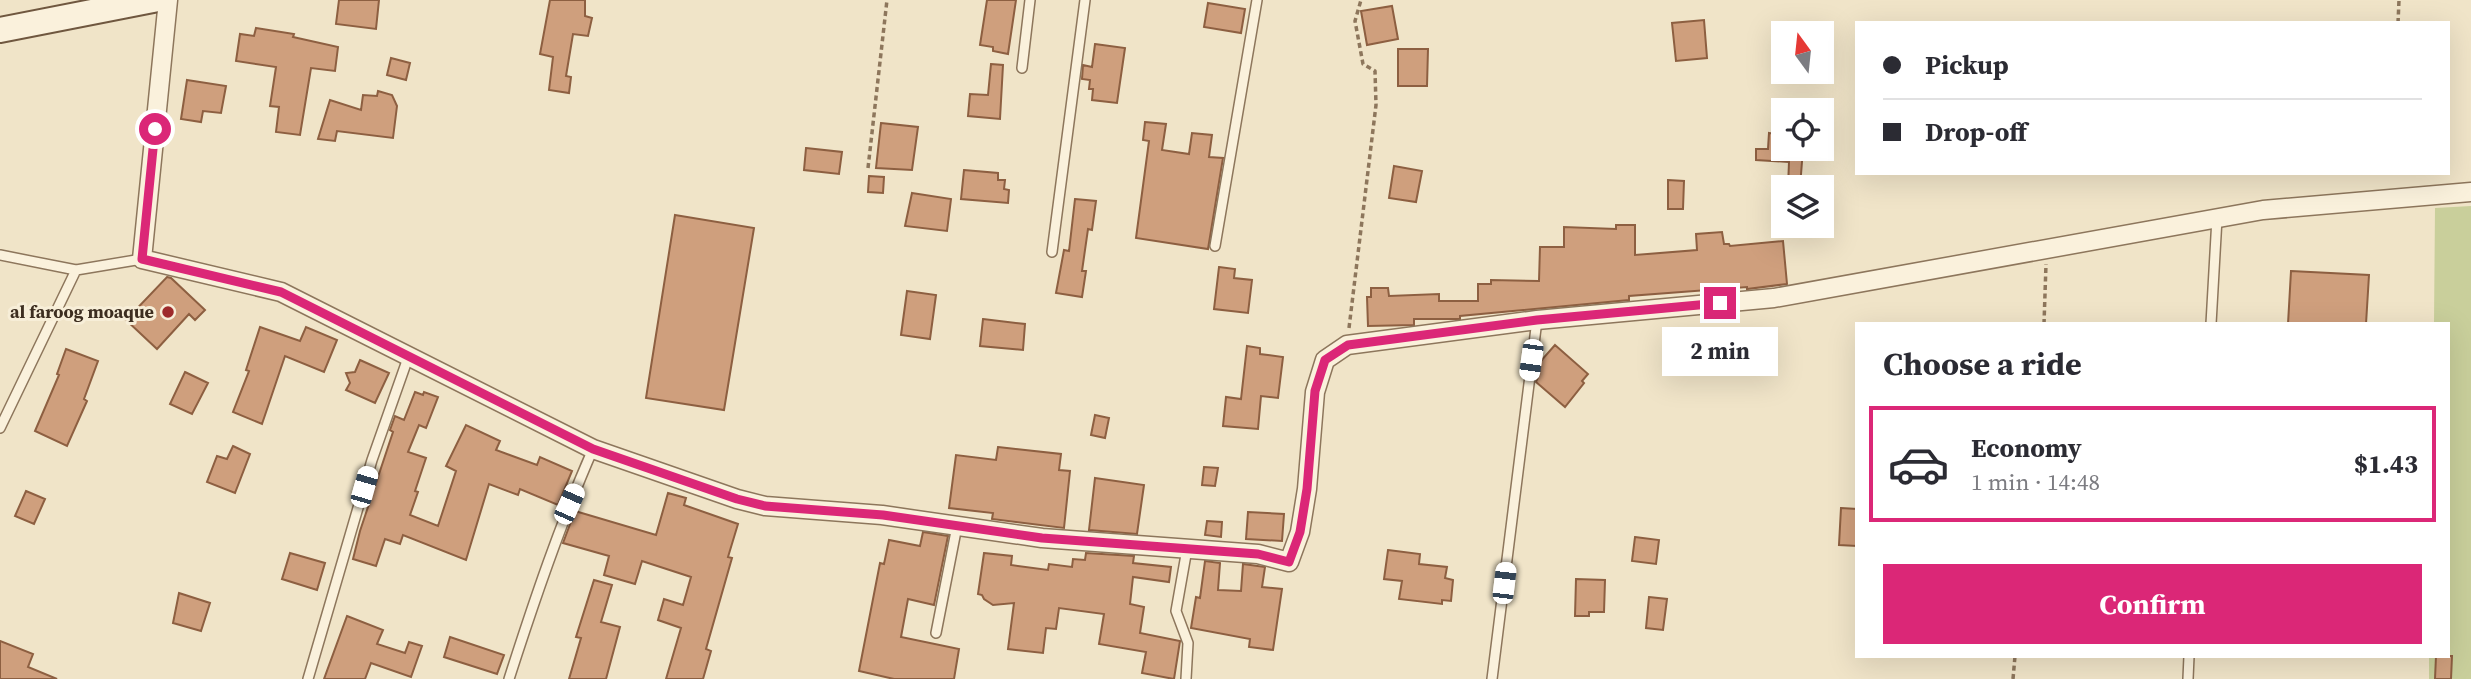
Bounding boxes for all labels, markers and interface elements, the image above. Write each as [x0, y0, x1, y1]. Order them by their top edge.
north arrow [1771, 21, 1834, 84]
map controls [1771, 21, 1834, 238]
text: Pickup [1925, 47, 2009, 83]
button: locate [1771, 98, 1834, 161]
route start [139, 113, 171, 145]
text: Drop-off [1925, 114, 2027, 150]
button: layers [1771, 175, 1834, 238]
route end [1704, 287, 1736, 319]
place label: al faroog moaque [10, 299, 154, 324]
marker: al faroog moaque [160, 304, 176, 320]
callout: 2 min [1662, 328, 1778, 376]
text: 2 min [1690, 335, 1750, 367]
car [1518, 338, 1545, 382]
text: Choose a ride [1883, 342, 2082, 386]
text: Economy [1971, 430, 2082, 466]
icon: car [1887, 433, 1950, 496]
text: $1.43 [2354, 446, 2418, 482]
car [349, 464, 380, 510]
text: 1 min · 14:48 [1971, 466, 2100, 498]
car [551, 481, 588, 527]
car [1492, 561, 1517, 605]
button: Confirm [1883, 564, 2422, 644]

